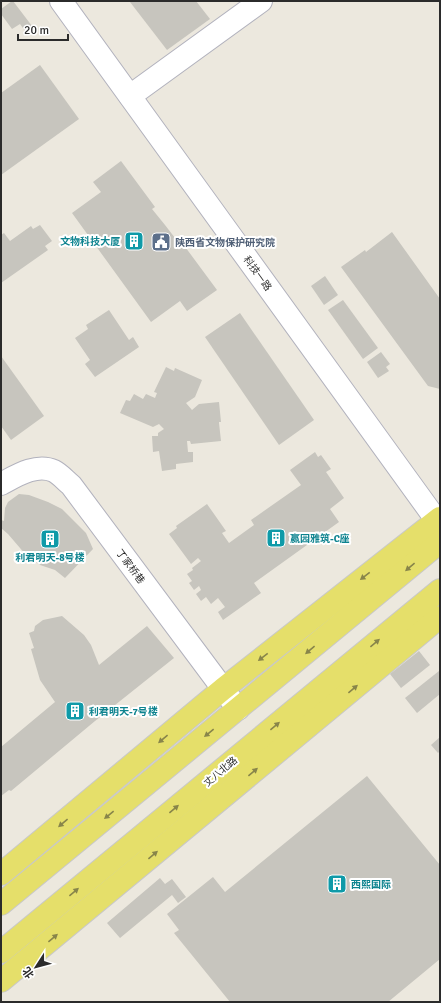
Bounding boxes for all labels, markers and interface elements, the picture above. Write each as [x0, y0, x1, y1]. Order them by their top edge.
scale bar [18, 16, 68, 42]
text: 20 m [24, 23, 49, 38]
building icon: 文物科技大厦 [123, 230, 145, 252]
public building icon: 陕西省文物保护研究院 [150, 231, 172, 253]
place label: 文物科技大厦 [60, 236, 120, 248]
place label: 陕西省文物保护研究院 [175, 237, 275, 249]
street label: 科技一路 [241, 254, 274, 293]
building icon: 赢园雅筑-C座 [265, 527, 287, 549]
building icon: 利君明天-8号楼 [39, 528, 61, 550]
place label: 赢园雅筑-C座 [290, 533, 350, 545]
street label: 丁家桥巷 [113, 547, 147, 586]
place label: 利君明天-8号楼 [14, 552, 85, 564]
one-way arrow [404, 563, 415, 572]
one-way arrow [360, 572, 371, 581]
one-way arrow [370, 639, 380, 648]
one-way arrow [304, 645, 315, 654]
one-way arrow [258, 653, 269, 661]
one-way arrow [347, 685, 358, 694]
building icon: 利君明天-7号楼 [64, 700, 86, 722]
place label: 利君明天-7号楼 [88, 706, 158, 718]
one-way arrow [269, 722, 280, 730]
one-way arrow [204, 728, 215, 737]
one-way arrow [157, 735, 168, 744]
street label: 丈八北路 [201, 754, 240, 789]
one-way arrow [247, 768, 258, 777]
one-way arrow [169, 804, 180, 813]
one-way arrow [103, 811, 114, 820]
one-way arrow [58, 818, 68, 827]
one-way arrow [147, 851, 158, 860]
building icon: 西熙国际 [326, 873, 348, 895]
place label: 西熙国际 [351, 879, 391, 891]
one-way arrow [69, 887, 80, 896]
one-way arrow [47, 934, 58, 943]
north arrow [16, 947, 56, 987]
text: 北 [20, 964, 37, 981]

